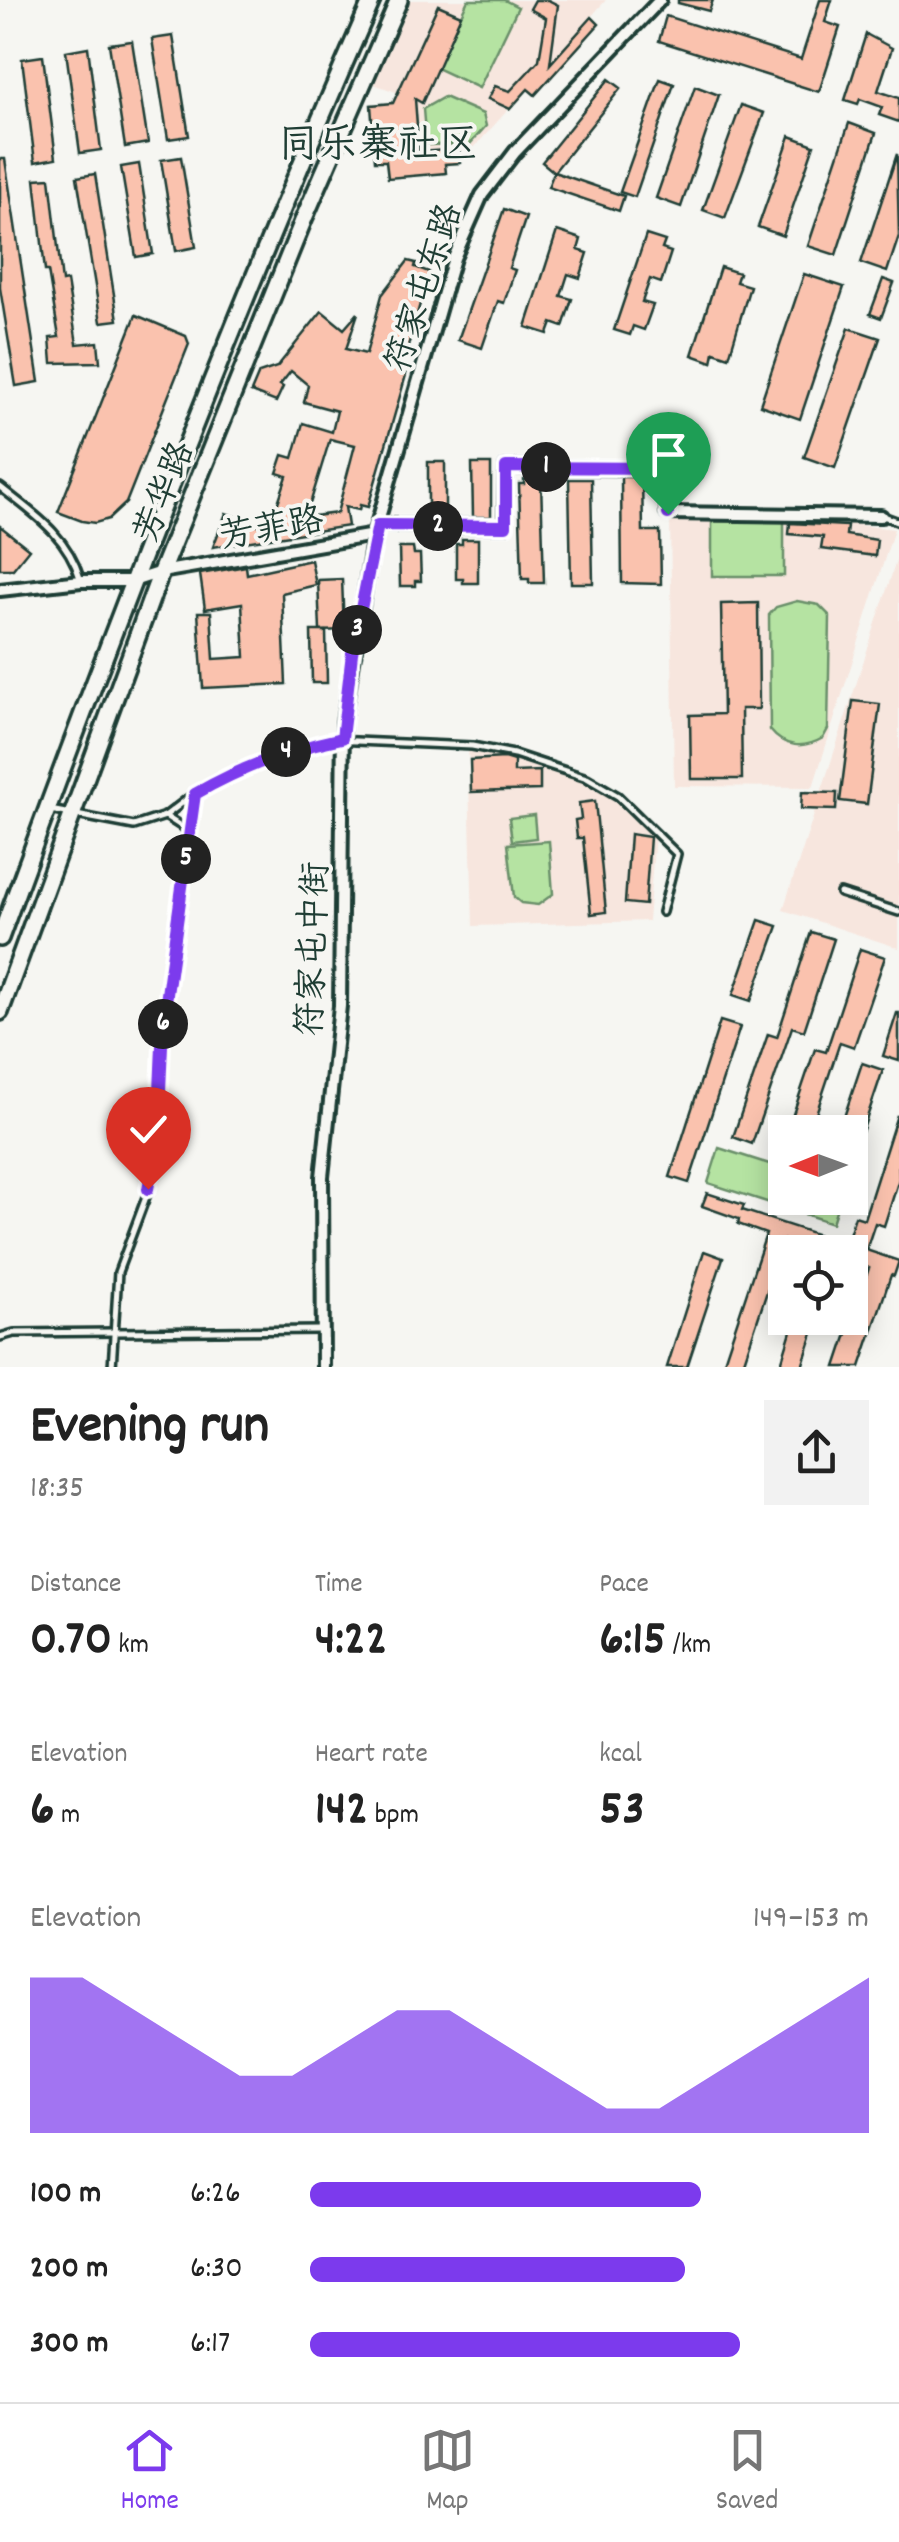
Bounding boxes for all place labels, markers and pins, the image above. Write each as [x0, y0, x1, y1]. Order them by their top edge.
pin [626, 412, 711, 515]
pin: 1 [521, 442, 571, 492]
pin: 2 [413, 501, 463, 551]
pin: 3 [332, 605, 382, 655]
pin: 4 [261, 727, 311, 777]
pin: 5 [161, 834, 211, 884]
pin: 6 [138, 999, 188, 1049]
pin [106, 1087, 191, 1190]

